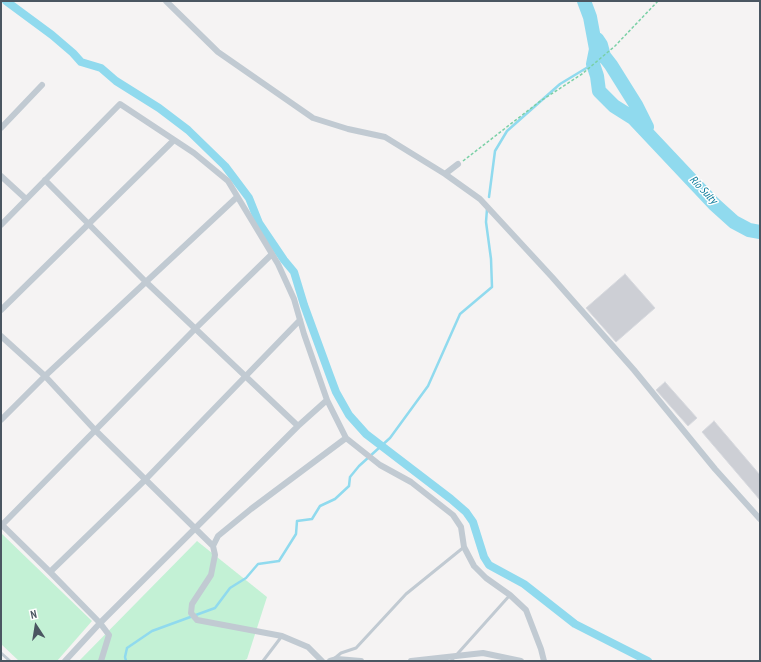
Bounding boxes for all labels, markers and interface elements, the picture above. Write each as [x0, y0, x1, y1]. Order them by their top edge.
water label: Río Sulty [686, 173, 720, 207]
north arrow [16, 606, 56, 646]
text: N [29, 607, 38, 622]

